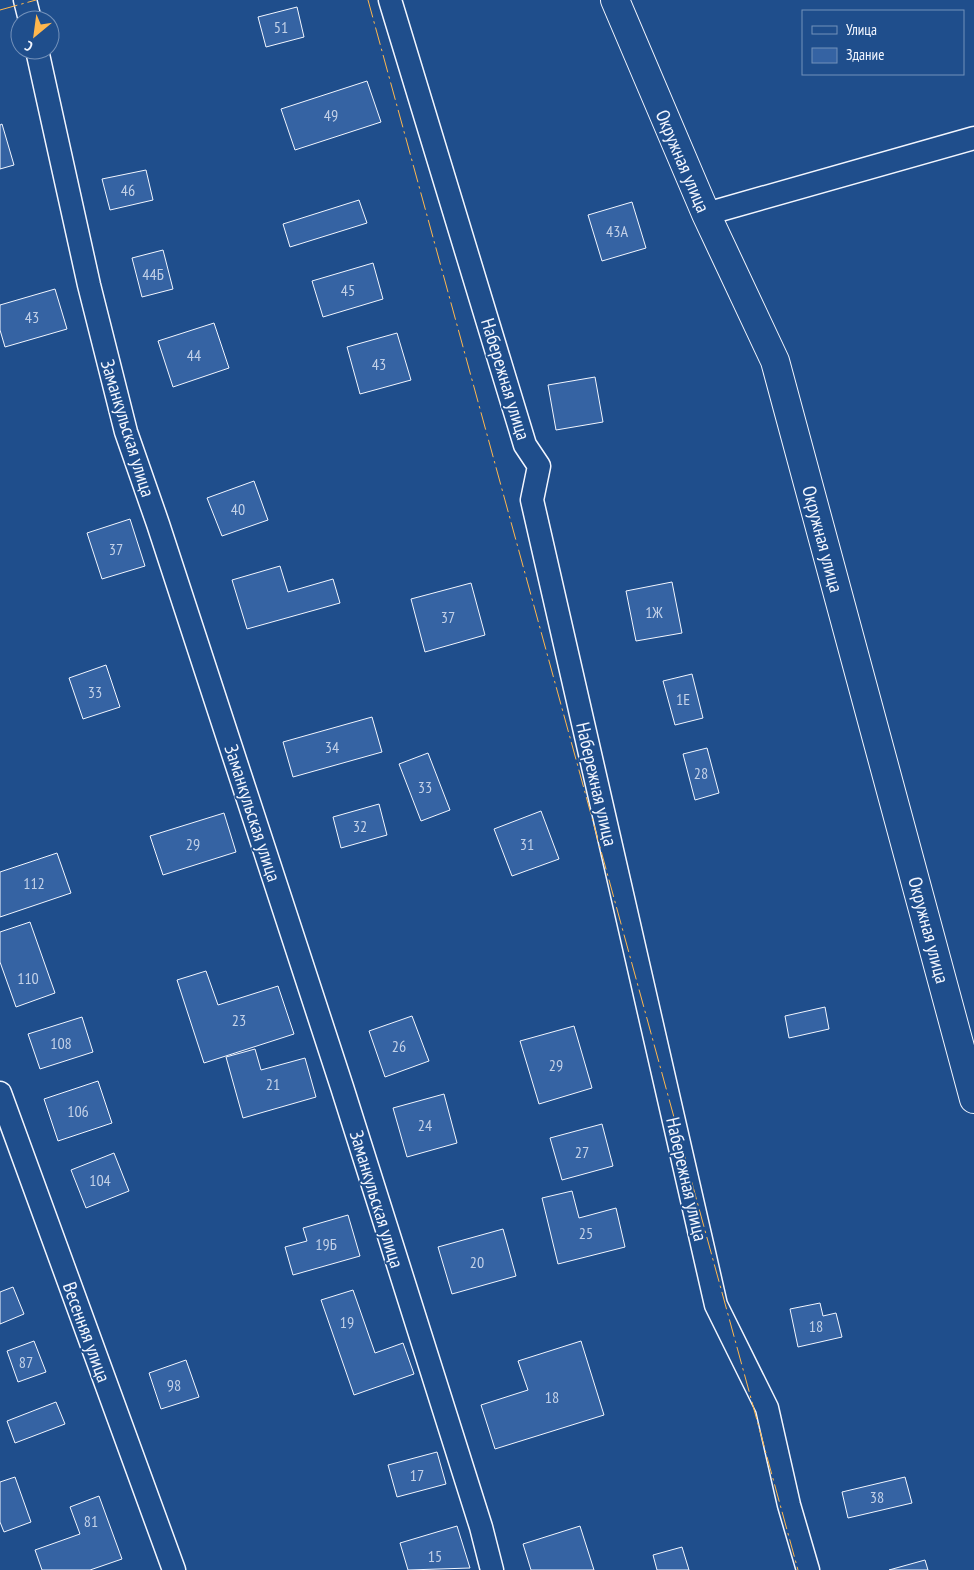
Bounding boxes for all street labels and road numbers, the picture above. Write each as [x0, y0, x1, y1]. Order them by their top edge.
street label: Окружная улица [651, 106, 715, 216]
street label: Набережная улица [476, 315, 536, 443]
street label: Заманкульская улица [96, 356, 160, 500]
street label: Окружная улица [797, 483, 849, 595]
street label: Набережная улица [571, 720, 623, 848]
street label: Заманкульская улица [220, 741, 286, 885]
street label: Окружная улица [903, 874, 955, 986]
street label: Набережная улица [661, 1115, 713, 1243]
street label: Заманкульская улица [345, 1127, 409, 1271]
street label: Весенняя улица [58, 1279, 116, 1385]

